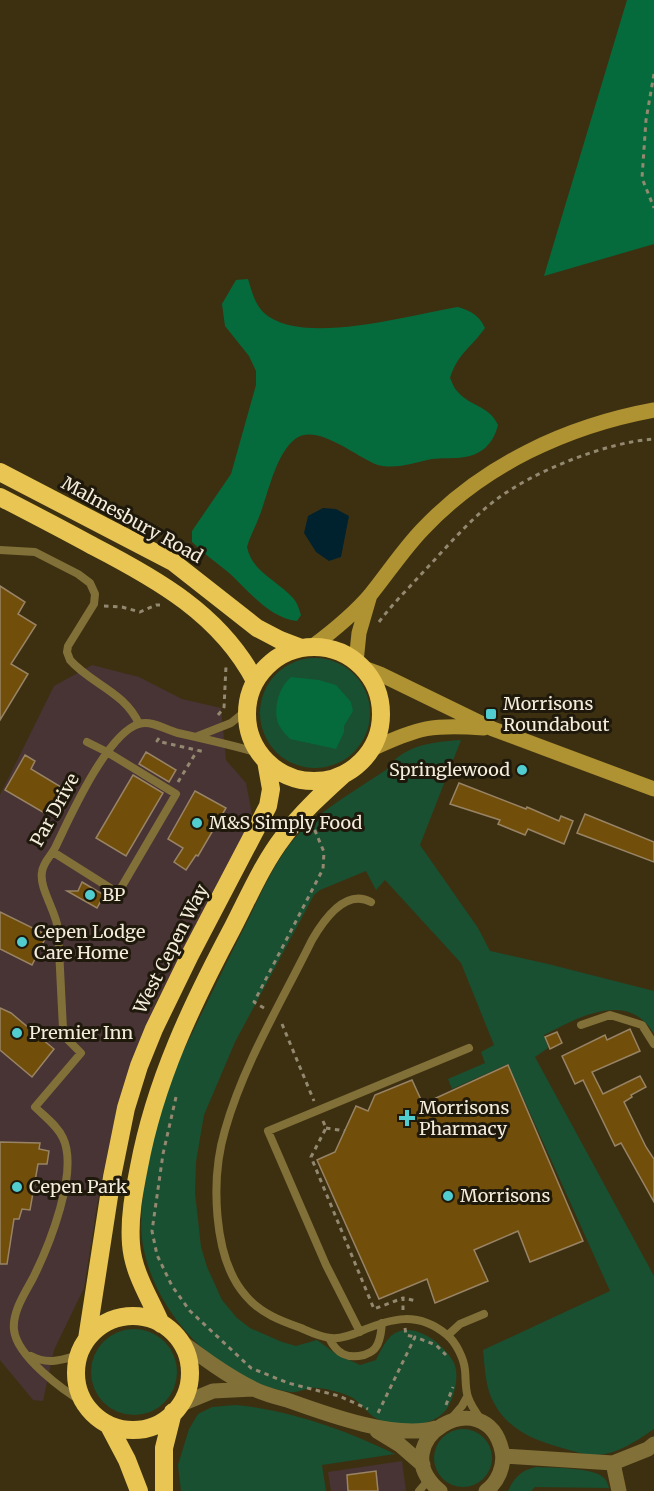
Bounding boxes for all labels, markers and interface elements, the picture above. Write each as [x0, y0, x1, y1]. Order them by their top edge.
street label: Malmesbury Road [58, 471, 207, 568]
place label: Morrisons Roundabout [503, 692, 609, 736]
marker: Morrisons Roundabout [484, 707, 498, 721]
place label: Springlewood [389, 758, 510, 781]
marker: Springlewood [515, 763, 529, 777]
street label: Par Drive [25, 769, 84, 850]
place label: M&S Simply Food [209, 811, 362, 834]
marker: M&S Simply Food [190, 816, 204, 830]
street label: West Cepen Way [128, 880, 213, 1018]
place label: BP [102, 883, 126, 906]
marker: BP [83, 888, 97, 902]
place label: Cepen Lodge Care Home [34, 920, 145, 964]
marker: Cepen Lodge Care Home [15, 935, 29, 949]
place label: Premier Inn [29, 1021, 133, 1044]
marker: Premier Inn [10, 1026, 24, 1040]
place label: Morrisons Pharmacy [419, 1096, 510, 1140]
marker: Morrisons Pharmacy [400, 1111, 414, 1125]
place label: Cepen Park [29, 1175, 128, 1198]
marker: Cepen Park [10, 1180, 24, 1194]
place label: Morrisons [460, 1184, 551, 1207]
marker: Morrisons [441, 1189, 455, 1203]

